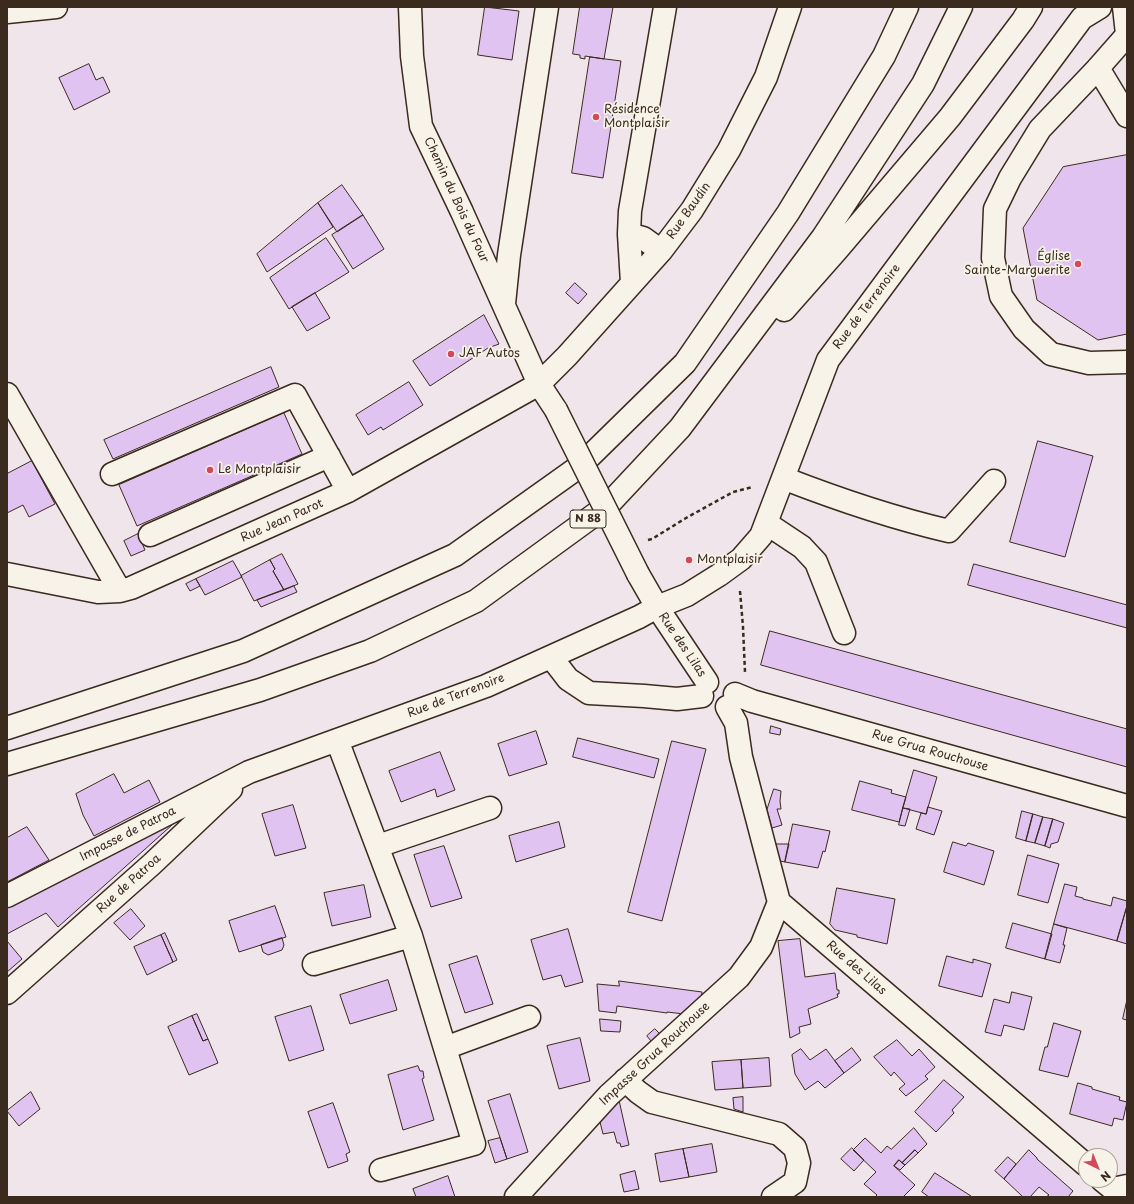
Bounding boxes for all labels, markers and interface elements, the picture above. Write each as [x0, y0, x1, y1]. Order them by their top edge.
place label: Résidence Montplaisir [604, 103, 670, 131]
marker: Résidence Montplaisir [591, 112, 601, 122]
street label: Chemin du Bois du Four [421, 135, 491, 265]
street label: Rue Baudin [664, 180, 714, 242]
place label: Église Sainte-Marguerite [964, 250, 1070, 278]
marker: Église Sainte-Marguerite [1073, 259, 1083, 269]
street label: Rue de Terrenoire [830, 262, 904, 352]
place label: JAF Autos [459, 347, 520, 361]
marker: JAF Autos [446, 349, 456, 359]
place label: Le Montplaisir [218, 463, 301, 477]
marker: Le Montplaisir [205, 465, 215, 475]
street label: Rue Jean Parot [238, 496, 326, 546]
road number: N 88 [570, 510, 606, 528]
place label: Montplaisir [697, 553, 763, 567]
marker: Montplaisir [684, 555, 694, 565]
street label: Rue des Lilas [655, 610, 709, 680]
street label: Rue de Terrenoire [405, 671, 507, 721]
street label: Rue Grua Rouchouse [870, 727, 990, 775]
street label: Impasse de Patroa [78, 804, 178, 864]
street label: Rue de Patroa [94, 851, 164, 917]
street label: Rue des Lilas [823, 938, 889, 998]
street label: Impasse Grua Rouchouse [597, 999, 713, 1109]
north arrow [1078, 1148, 1118, 1188]
text: N [1097, 1167, 1115, 1186]

